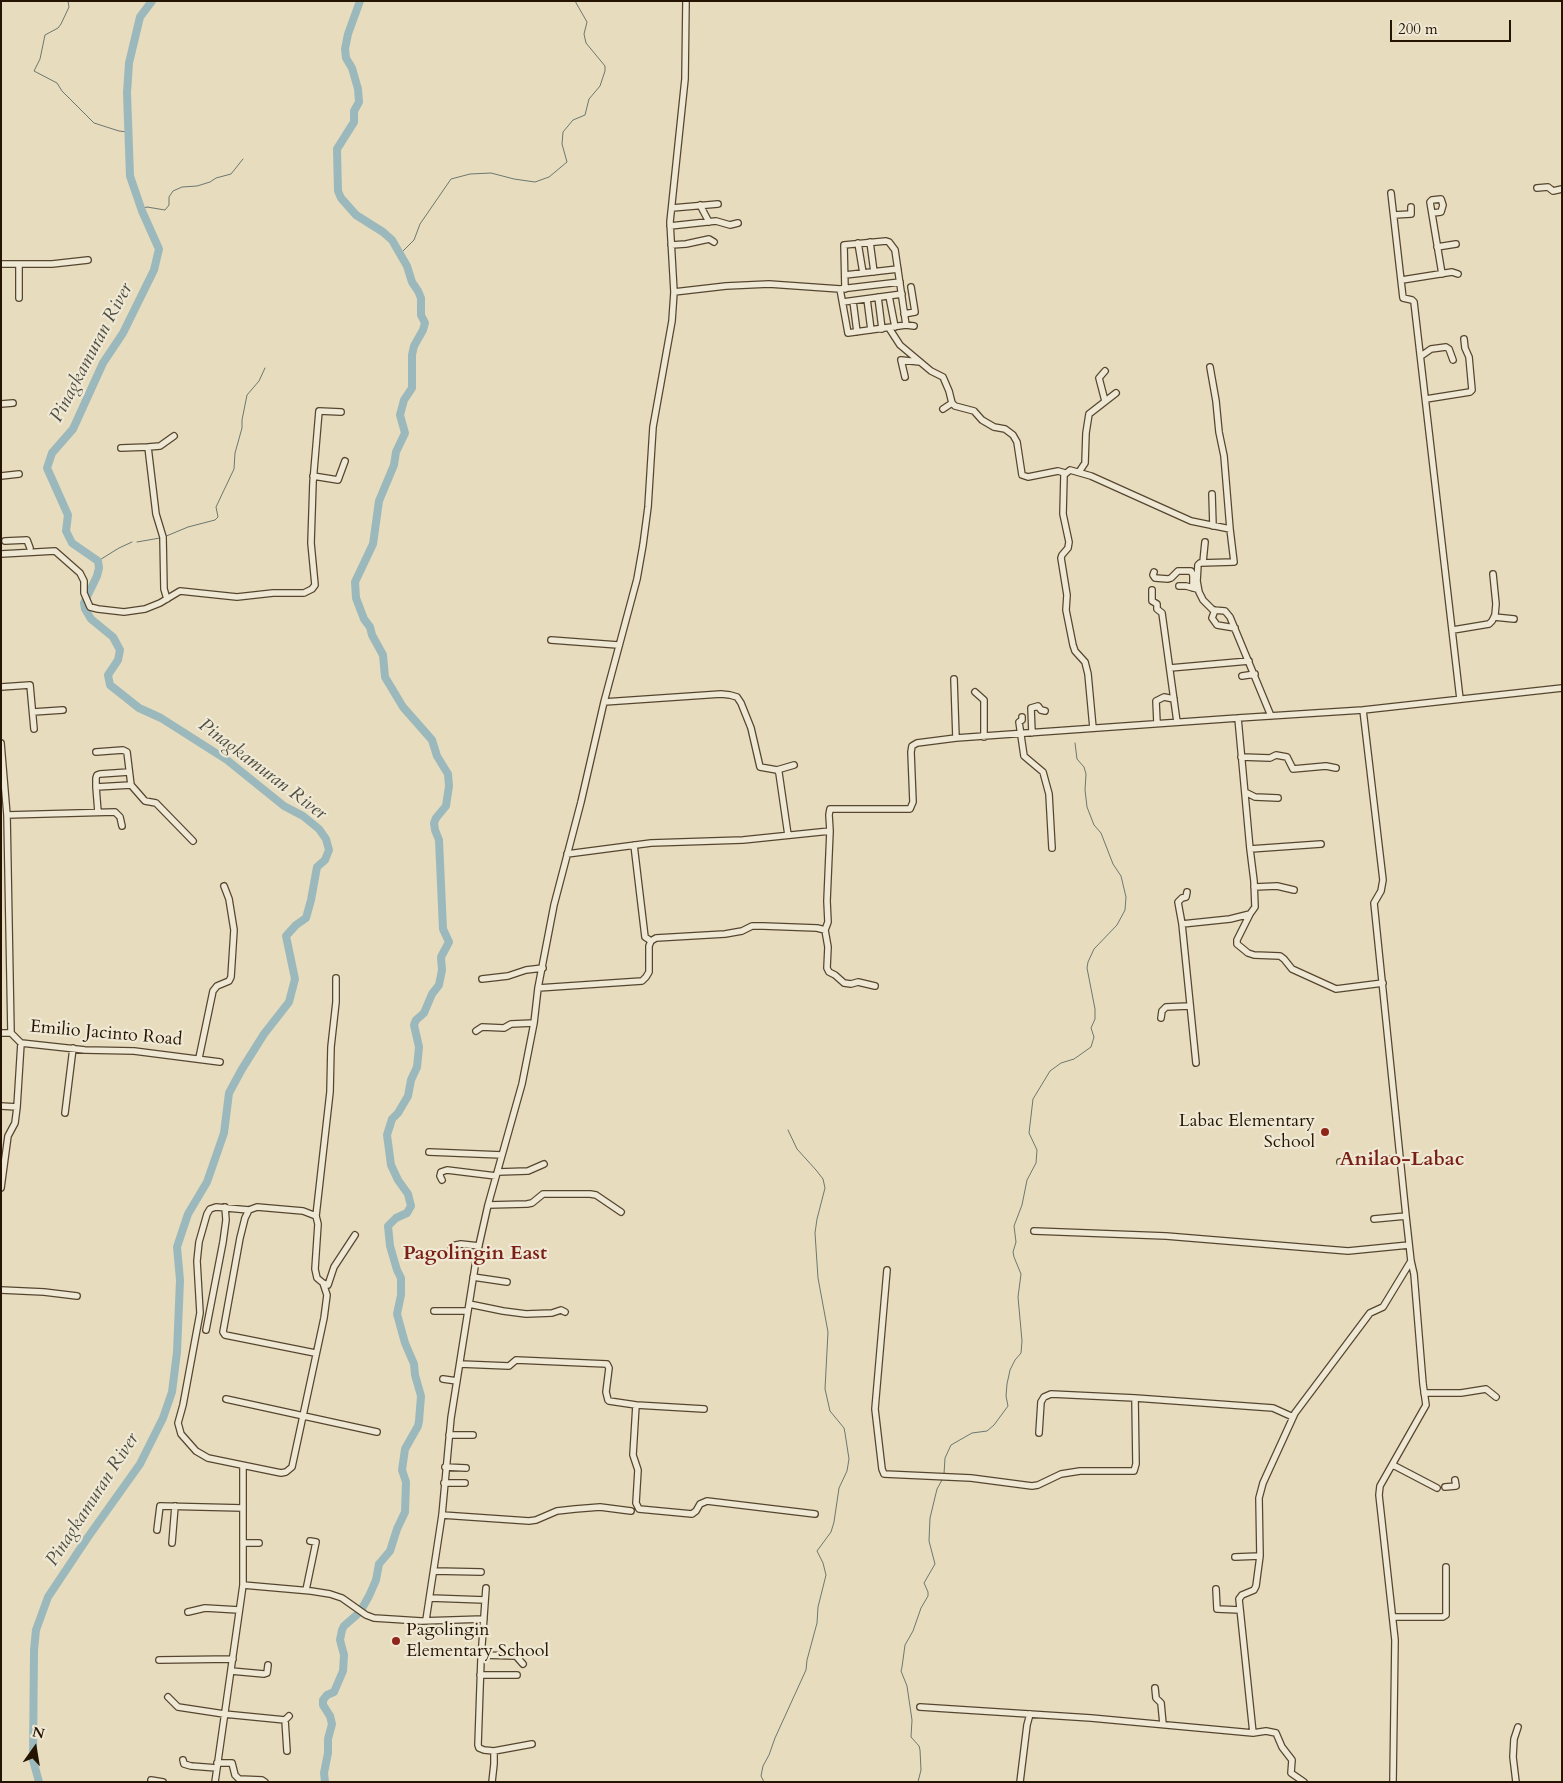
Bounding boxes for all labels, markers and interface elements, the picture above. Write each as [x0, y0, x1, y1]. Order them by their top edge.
scale bar [1393, 10, 1514, 42]
text: 200 m [1398, 19, 1438, 39]
water label: Pinagkamuran River [46, 280, 138, 426]
water label: Pinagkamuran River [194, 714, 330, 826]
street label: Emilio Jacinto Road [29, 1017, 183, 1051]
place label: Labac Elementary School [1179, 1111, 1315, 1154]
marker: Labac Elementary School [1319, 1126, 1331, 1138]
district label: Anilao-Labac [1340, 1148, 1464, 1172]
district label: Pagolingin East [403, 1242, 547, 1266]
water label: Pinagkamuran River [41, 1429, 145, 1571]
place label: Pagolingin Elementary School [406, 1620, 549, 1662]
marker: Pagolingin Elementary School [390, 1635, 402, 1647]
text: N [30, 1722, 47, 1744]
north arrow [10, 1723, 60, 1773]

